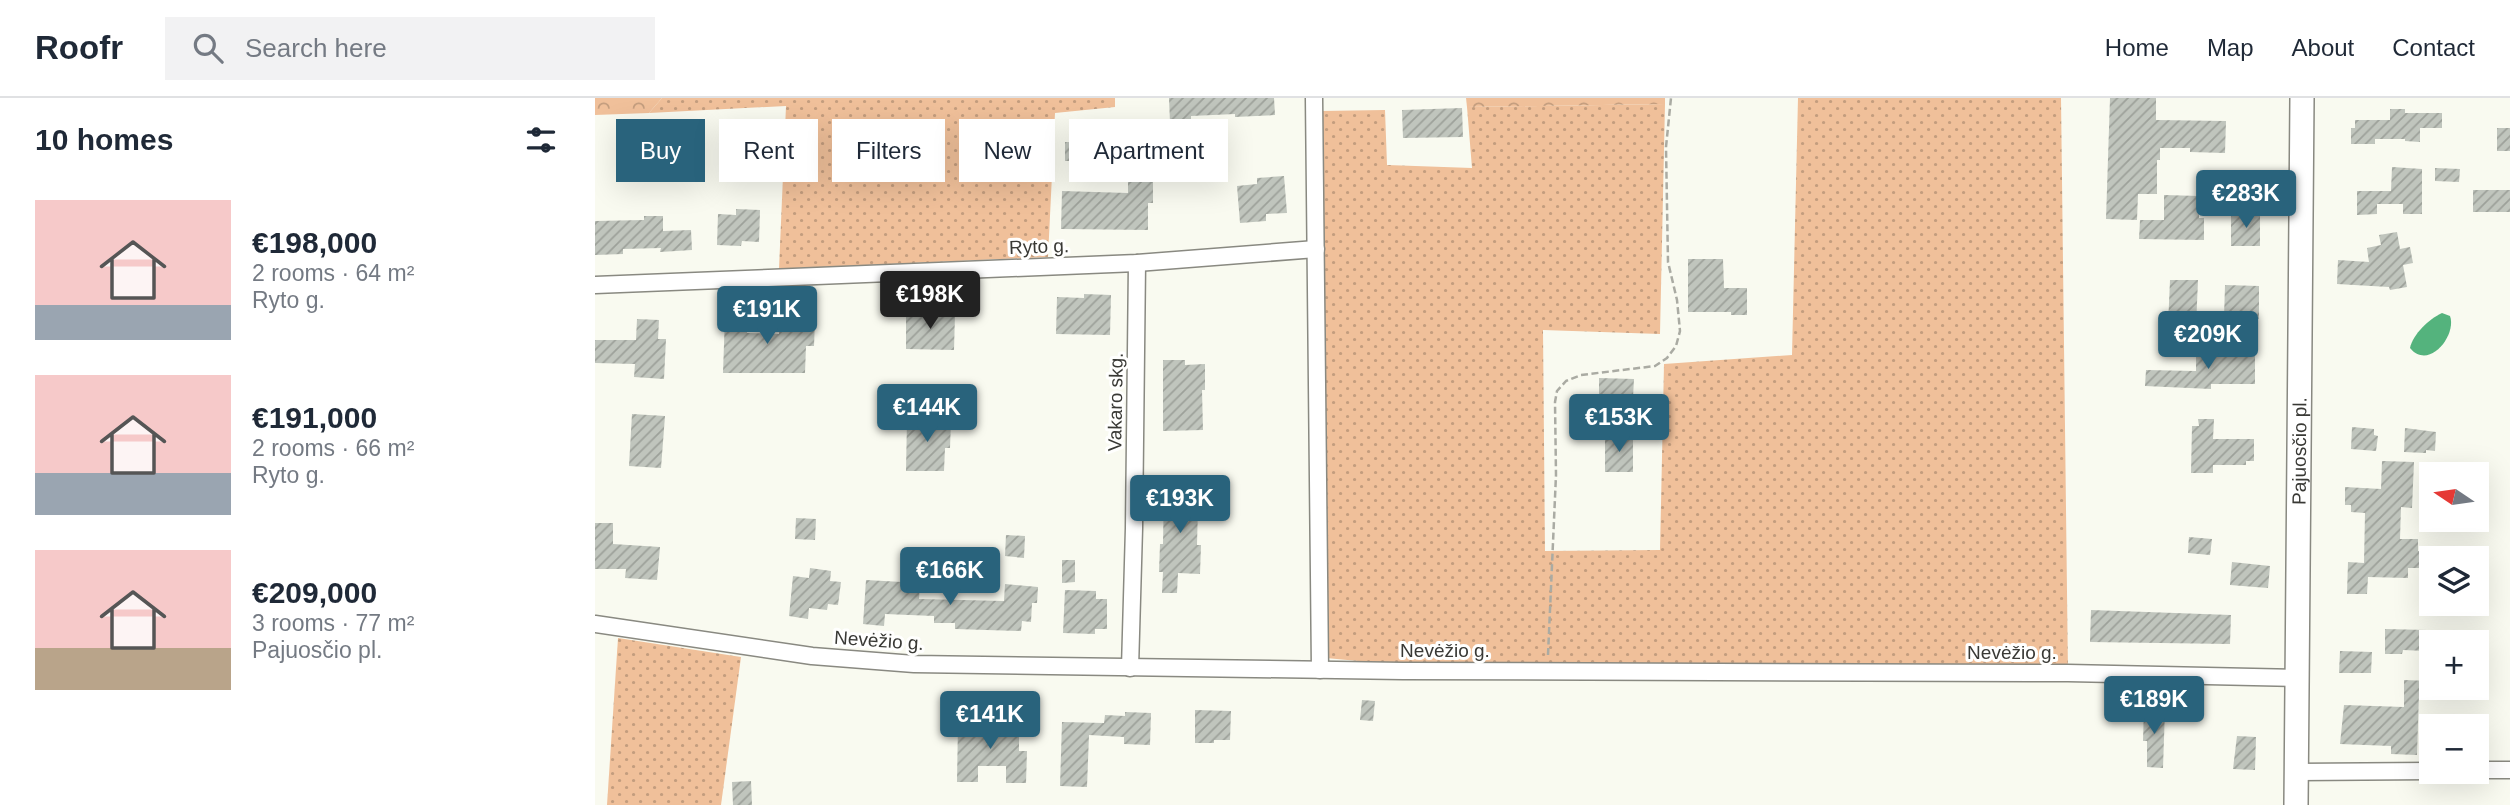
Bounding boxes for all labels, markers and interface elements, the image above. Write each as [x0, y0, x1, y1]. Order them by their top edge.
search box [165, 17, 655, 80]
text: Roofr [35, 29, 123, 66]
icon: search [189, 29, 227, 67]
text: Search here [245, 33, 387, 63]
text: Home [2105, 34, 2169, 61]
text: Map [2207, 34, 2254, 61]
text: About [2292, 34, 2354, 61]
text: Contact [2392, 34, 2475, 61]
chip: Buy [616, 119, 705, 182]
chip: Rent [719, 119, 818, 182]
chip: Filters [832, 119, 945, 182]
chip: New [959, 119, 1055, 182]
chip: Apartment [1069, 119, 1228, 182]
icon: filters [522, 121, 560, 159]
text: 10 homes [35, 123, 173, 156]
pin: €283K [2197, 170, 2295, 230]
text: €283K [2212, 180, 2280, 206]
text: €198,000 [252, 226, 377, 259]
icon: home [91, 228, 175, 312]
street label: Ryto g. [1009, 235, 1069, 258]
text: 2 rooms · 64 m² [252, 260, 414, 286]
pin: €198K [881, 272, 979, 331]
text: €198K [896, 281, 964, 307]
pin: €191K [718, 286, 816, 346]
text: Ryto g. [252, 287, 325, 313]
text: €191K [733, 296, 801, 322]
pin: €209K [2159, 312, 2257, 371]
text: €209K [2174, 321, 2242, 347]
street label: Vakaro skg. [1104, 352, 1127, 452]
pin: €144K [878, 384, 976, 444]
text: €144K [893, 394, 961, 420]
pin: €153K [1570, 394, 1668, 454]
street label: Pajuosčio pl. [2289, 397, 2310, 505]
text: €191,000 [252, 401, 377, 434]
icon: home [91, 403, 175, 487]
text: €153K [1585, 404, 1653, 430]
text: 2 rooms · 66 m² [252, 435, 414, 461]
text: Ryto g. [252, 462, 325, 488]
north arrow [2419, 462, 2489, 532]
map controls [2419, 462, 2489, 784]
pin: €193K [1131, 476, 1229, 535]
text: €193K [1146, 485, 1214, 511]
button: layers [2419, 546, 2489, 616]
pin: €166K [901, 547, 999, 607]
text: €166K [916, 557, 984, 583]
text: €209,000 [252, 576, 377, 609]
icon: home [91, 578, 175, 662]
text: 3 rooms · 77 m² [252, 610, 414, 636]
street label: Nevėžio g. [833, 627, 924, 654]
button: + [2419, 630, 2489, 700]
text: Pajuosčio pl. [252, 637, 382, 663]
street label: Nevėžio g. [1400, 640, 1490, 661]
street label: Nevėžio g. [1967, 642, 2057, 663]
pin: €189K [2105, 676, 2203, 736]
text: €189K [2120, 686, 2188, 712]
pin: €141K [941, 692, 1039, 751]
text: €141K [956, 701, 1024, 727]
button: − [2419, 714, 2489, 784]

